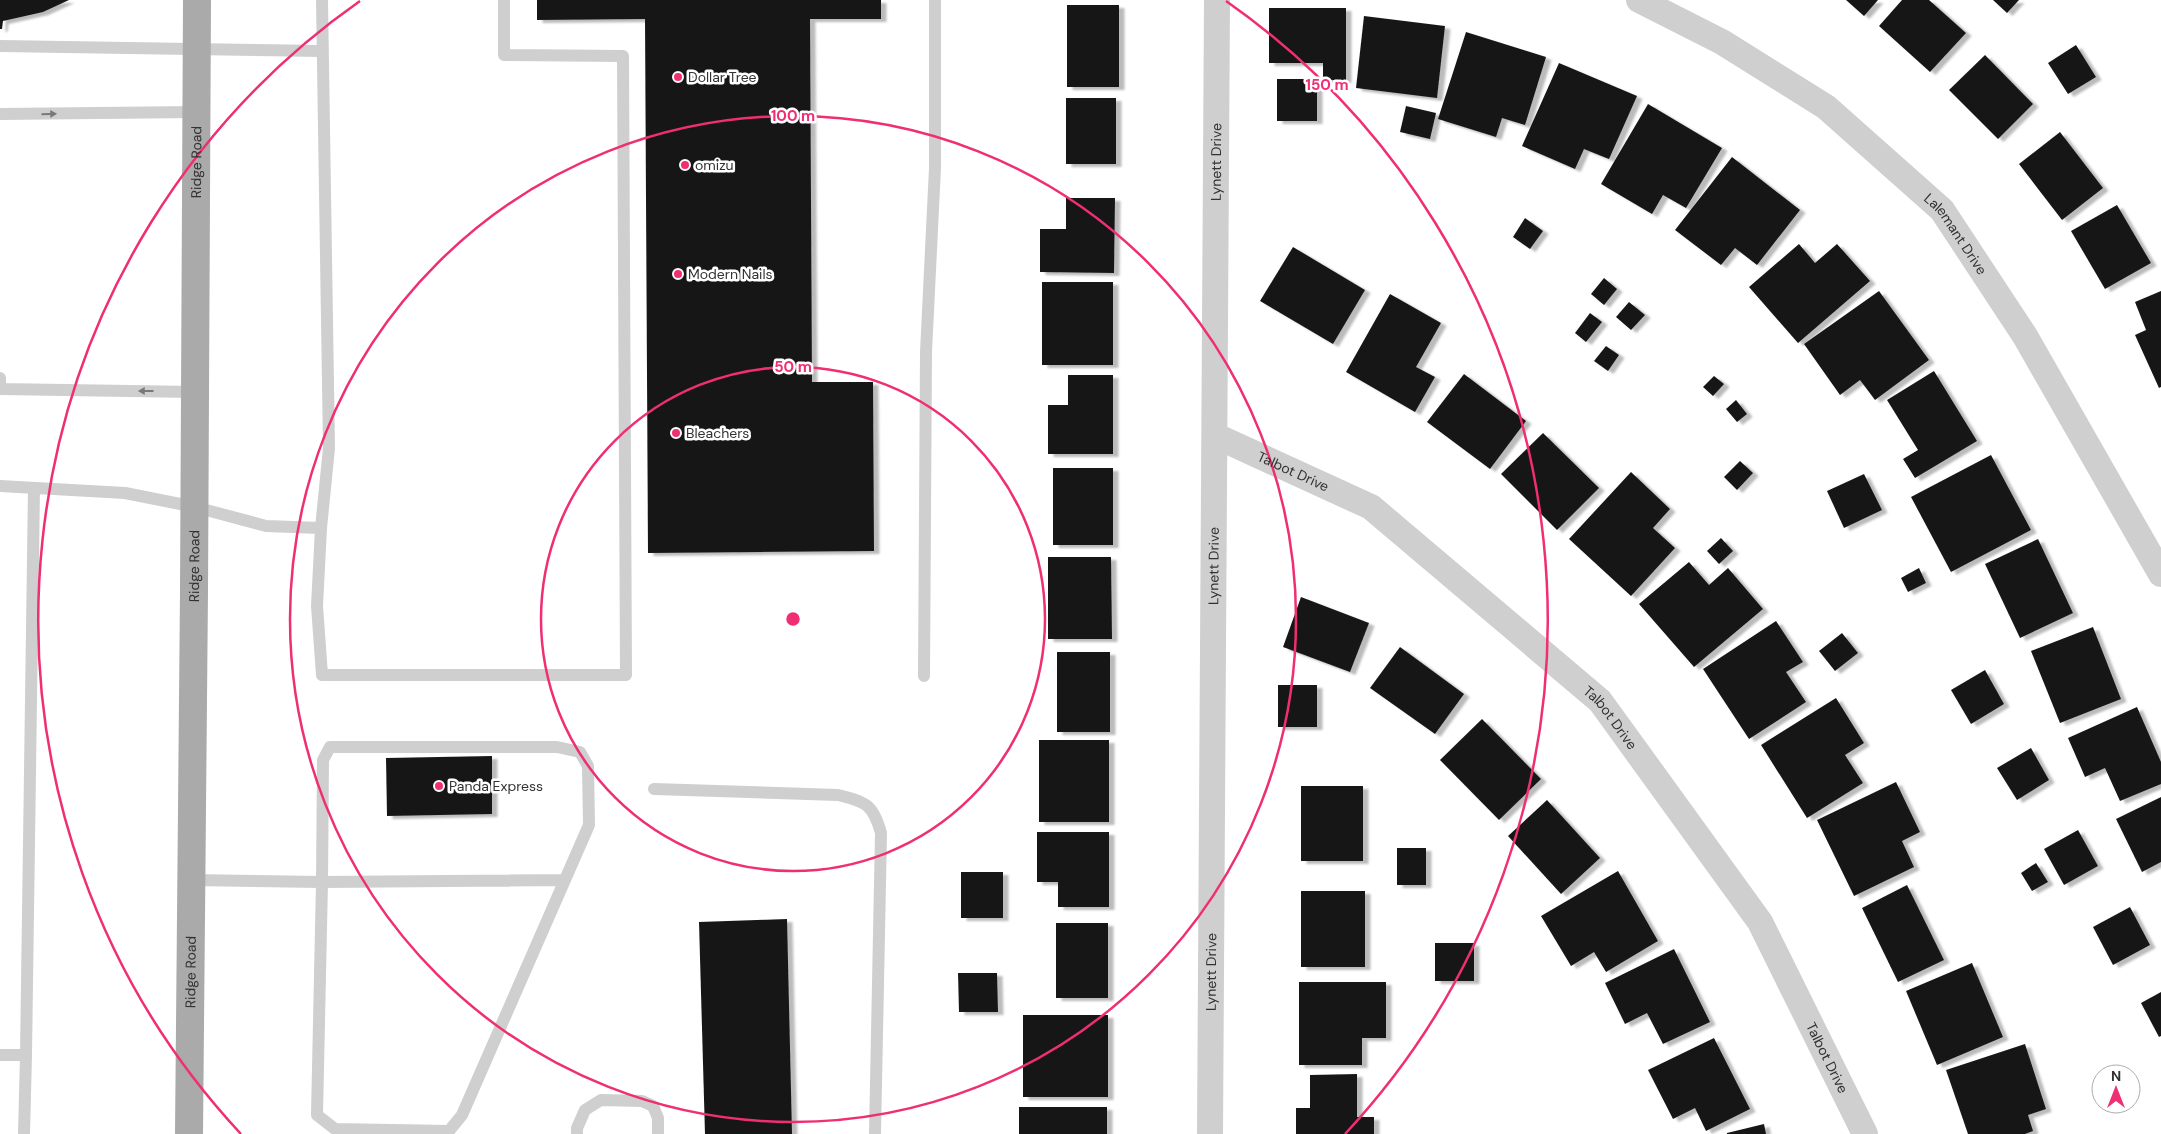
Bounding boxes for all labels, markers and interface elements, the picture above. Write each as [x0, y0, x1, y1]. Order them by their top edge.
place label: Dollar Tree [688, 68, 757, 86]
marker: Dollar Tree [672, 71, 684, 83]
text: 150 m [1306, 75, 1349, 95]
text: 100 m [771, 106, 815, 126]
one-way arrow [41, 109, 57, 117]
street label: Lynett Drive [1207, 123, 1225, 201]
street label: Ridge Road [187, 126, 205, 198]
place label: omizu [695, 156, 734, 174]
marker: omizu [679, 159, 691, 171]
street label: Lalemant Drive [1920, 189, 1991, 278]
place label: Modern Nails [688, 265, 773, 283]
marker: Modern Nails [672, 268, 684, 280]
text: 50 m [774, 357, 812, 377]
one-way arrow [138, 387, 154, 395]
place label: Bleachers [686, 424, 749, 442]
marker: Bleachers [670, 427, 682, 439]
street label: Talbot Drive [1255, 447, 1332, 496]
street label: Lynett Drive [1204, 527, 1223, 605]
street label: Ridge Road [185, 530, 203, 602]
centre of rings [784, 610, 802, 628]
street label: Talbot Drive [1580, 682, 1641, 753]
place label: Panda Express [449, 777, 543, 795]
marker: Panda Express [433, 780, 445, 792]
street label: Lynett Drive [1202, 933, 1220, 1011]
street label: Ridge Road [181, 936, 200, 1008]
street label: Talbot Drive [1802, 1019, 1852, 1096]
north arrow [2091, 1064, 2141, 1114]
text: N [2111, 1067, 2121, 1085]

